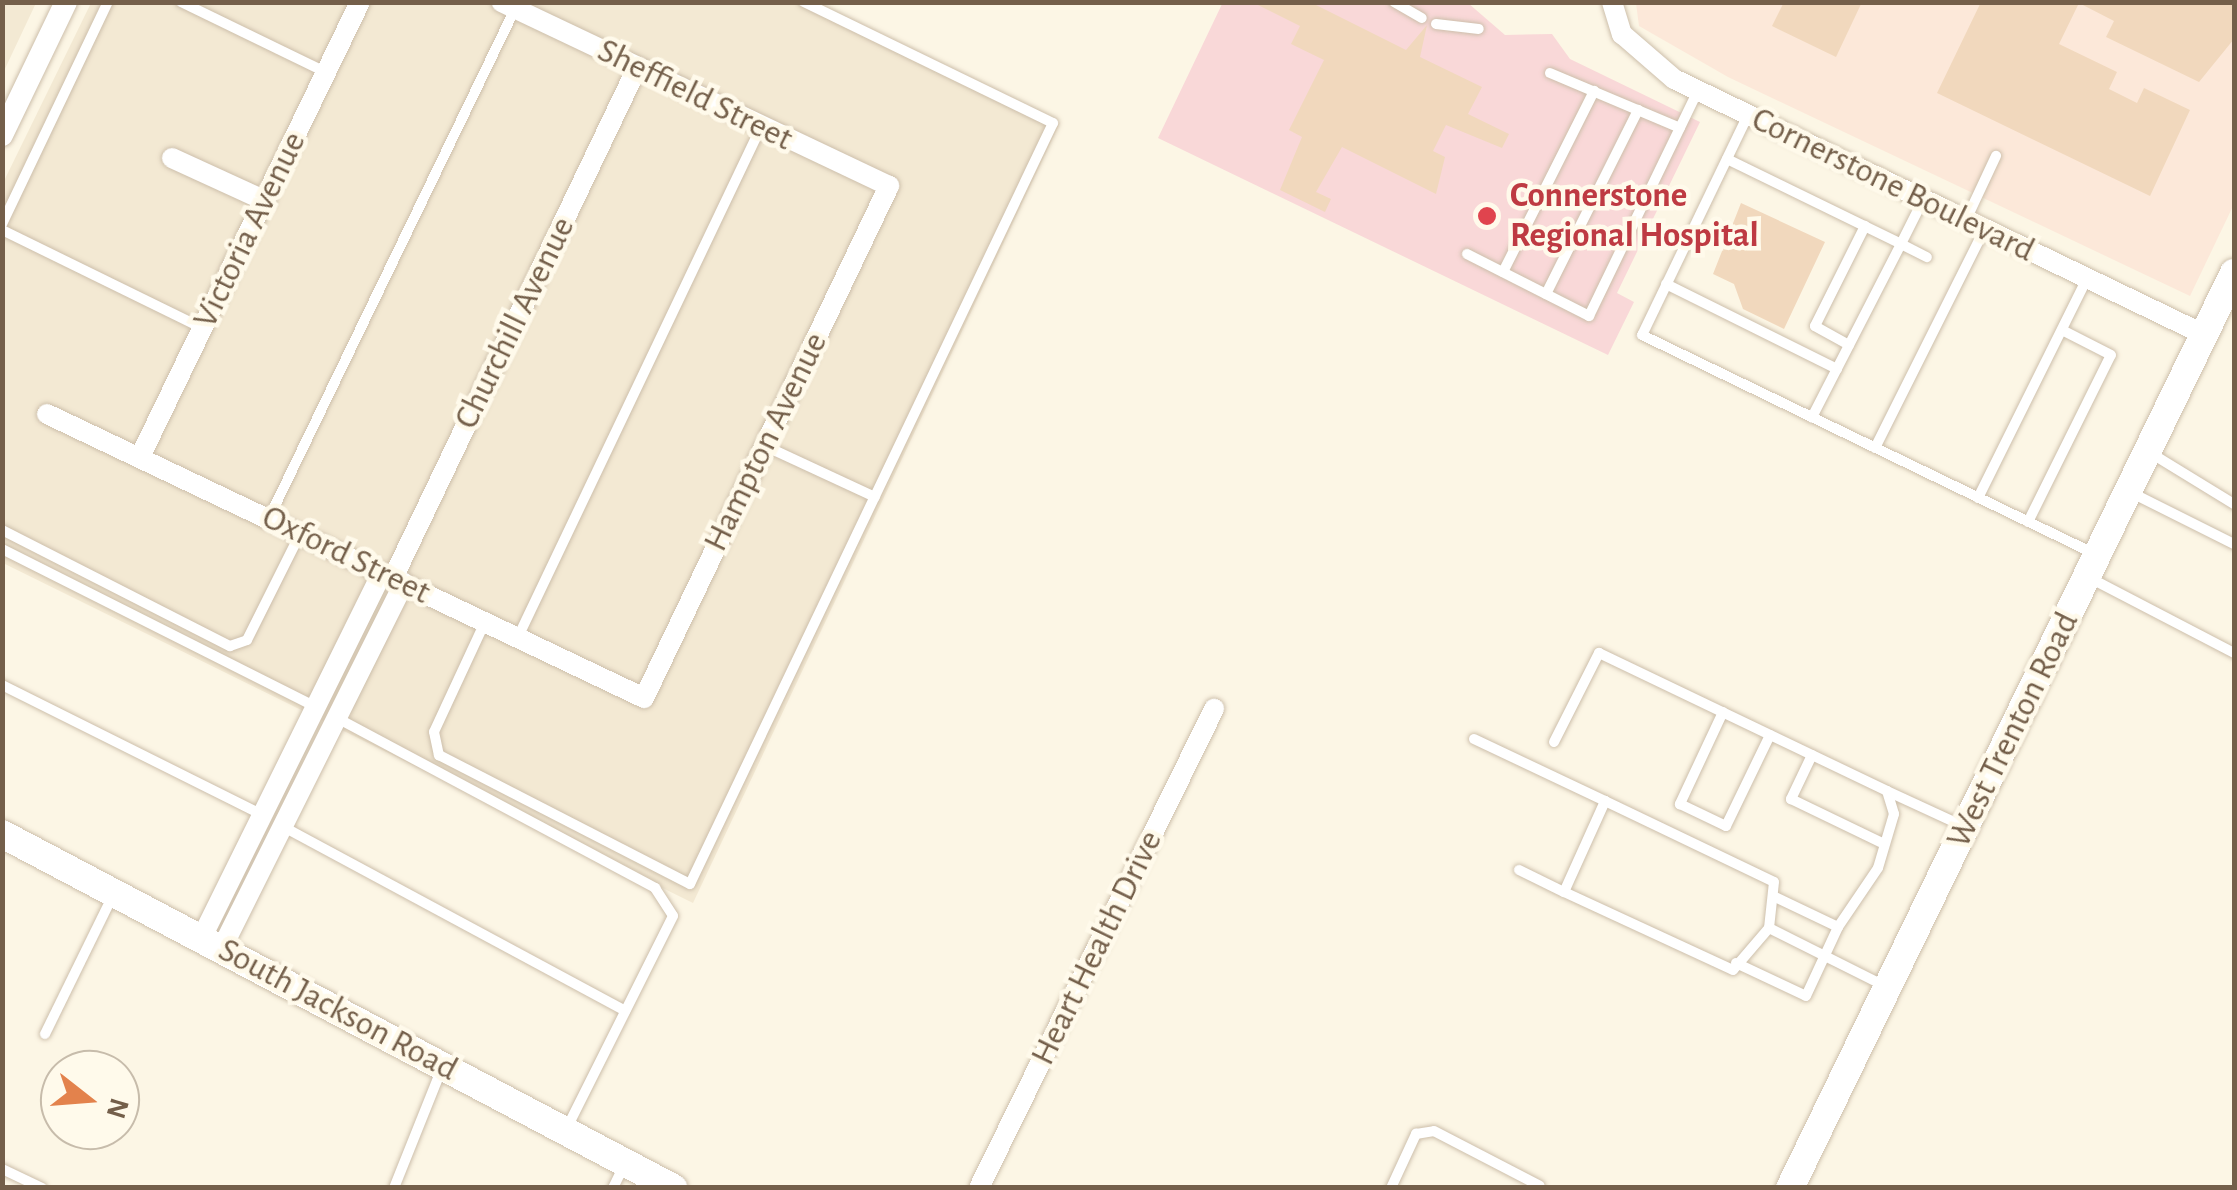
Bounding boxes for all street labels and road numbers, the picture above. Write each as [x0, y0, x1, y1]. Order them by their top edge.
street label: Sheffield Street [591, 30, 799, 160]
street label: Cornerstone Boulevard [1745, 98, 2041, 272]
street label: Victoria Avenue [184, 125, 316, 335]
street label: Churchill Avenue [446, 210, 584, 436]
street label: Hampton Avenue [695, 326, 837, 558]
street label: Oxford Street [255, 496, 437, 614]
street label: West Trenton Road [1938, 605, 2088, 855]
street label: Heart Health Drive [1022, 824, 1172, 1072]
street label: South Jackson Road [211, 929, 465, 1091]

